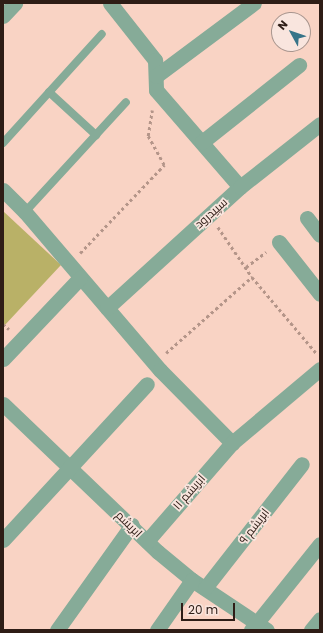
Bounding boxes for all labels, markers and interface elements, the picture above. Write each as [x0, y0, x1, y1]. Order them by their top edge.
north arrow [271, 12, 311, 52]
text: N [274, 17, 291, 33]
street label: سپیدرود [192, 195, 230, 231]
street label: ابریشم ۱۱ [170, 471, 208, 513]
street label: ابریشم ۹ [236, 505, 272, 547]
street label: ابریشم [113, 508, 145, 540]
scale bar [183, 595, 237, 621]
text: 20 m [188, 601, 218, 618]

